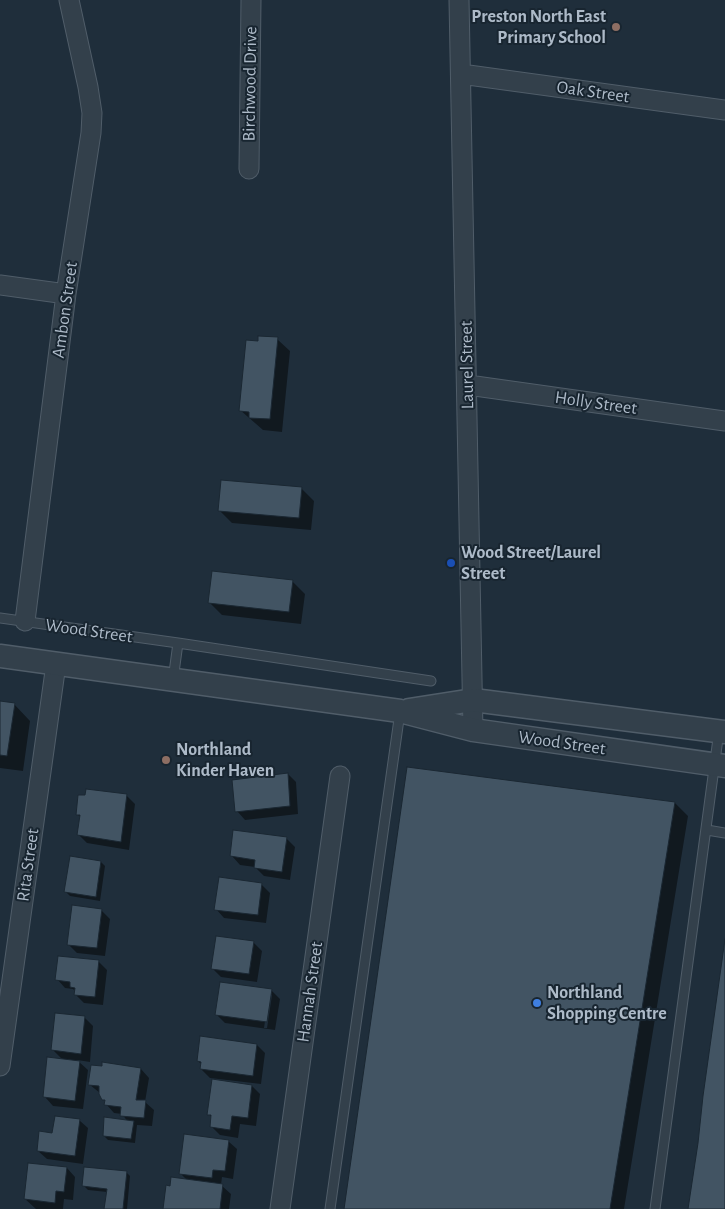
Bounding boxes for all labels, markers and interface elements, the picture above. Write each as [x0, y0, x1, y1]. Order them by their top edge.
place label: Preston North East Primary School [471, 6, 606, 48]
marker: Preston North East Primary School [610, 21, 622, 33]
street label: Birchwood Drive [238, 26, 262, 142]
street label: Oak Street [555, 76, 631, 108]
street label: Ambon Street [48, 260, 82, 360]
street label: Laurel Street [455, 320, 479, 410]
street label: Holly Street [554, 387, 638, 419]
place label: Wood Street/Laurel Street [461, 542, 601, 584]
marker: Wood Street/Laurel Street [445, 557, 457, 569]
street label: Wood Street [44, 614, 134, 648]
street label: Wood Street [517, 726, 607, 760]
place label: Northland Kinder Haven [176, 739, 274, 782]
marker: Northland Kinder Haven [160, 754, 172, 766]
street label: Rita Street [12, 827, 44, 903]
street label: Hannah Street [292, 940, 328, 1044]
place label: Northland Shopping Centre [547, 982, 667, 1024]
marker: Northland Shopping Centre [531, 997, 543, 1009]

